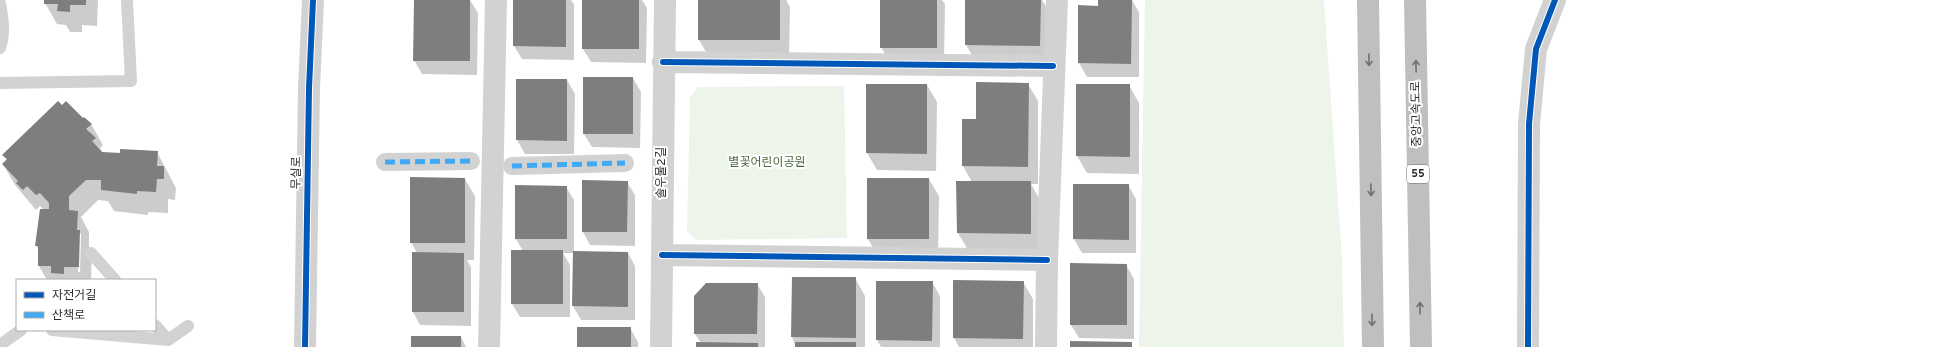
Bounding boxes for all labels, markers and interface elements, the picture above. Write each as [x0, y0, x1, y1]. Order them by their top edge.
one-way arrow [1365, 53, 1373, 66]
one-way arrow [1413, 60, 1420, 73]
street label: 중앙고속도로 [1408, 81, 1426, 147]
street label: 솔우물2길 [654, 147, 670, 199]
park label: 별꽃어린이공원 [728, 155, 806, 171]
street label: 무실로 [289, 156, 305, 190]
road number: 55 [1407, 165, 1429, 183]
one-way arrow [1367, 183, 1374, 196]
legend [16, 279, 156, 331]
text: 자전거길 [52, 288, 96, 304]
one-way arrow [1416, 302, 1424, 315]
text: 산책로 [52, 308, 85, 324]
one-way arrow [1368, 313, 1376, 326]

